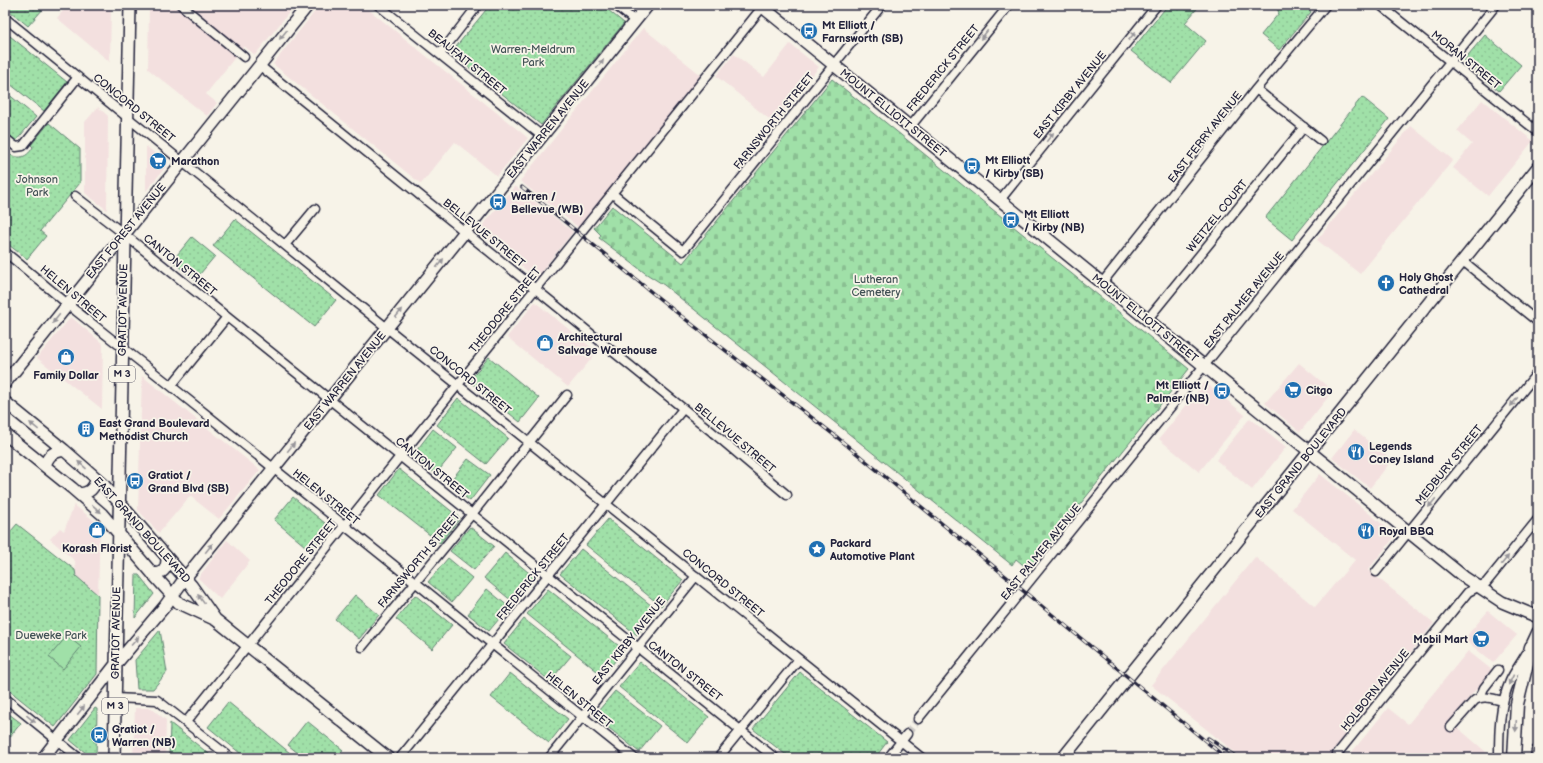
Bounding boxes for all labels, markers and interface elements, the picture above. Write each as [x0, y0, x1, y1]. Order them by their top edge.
place label: Mt Elliott / Farnsworth (SB) [822, 19, 904, 45]
bus stop icon: Mt Elliott / Farnsworth (SB) [799, 21, 819, 41]
street label: FREDERICK STREET [904, 22, 982, 114]
street label: BEAUFAIT STREET [425, 26, 509, 98]
street label: MORAN STREET [1429, 28, 1504, 92]
one-way arrow [279, 30, 288, 41]
one-way arrow [980, 30, 988, 41]
one-way arrow [1128, 30, 1137, 41]
park label: Warren-Meldrum Park [491, 43, 575, 69]
street label: EAST KIRBY AVENUE [1031, 49, 1109, 141]
one-way arrow [596, 58, 605, 69]
street label: MOUNT ELLIOTT STREET [837, 66, 949, 160]
street label: FARNSWORTH STREET [731, 70, 817, 172]
street label: CONCORD STREET [91, 71, 178, 145]
street label: EAST WARREN AVENUE [504, 77, 592, 181]
street label: EAST FERRY AVENUE [1165, 89, 1245, 185]
one-way arrow [1046, 131, 1055, 142]
supermarket icon: Marathon [148, 151, 168, 171]
place label: Mt Elliott / Kirby (SB) [985, 154, 1044, 180]
place label: Marathon [171, 155, 219, 168]
bus stop icon: Mt Elliott / Kirby (SB) [962, 156, 982, 176]
park label: Johnson Park [16, 173, 58, 199]
street label: WEITZEL COURT [1184, 177, 1250, 255]
street label: EAST FOREST AVENUE [83, 180, 169, 282]
place label: Warren / Bellevue (WB) [511, 190, 583, 216]
bus stop icon: Warren / Bellevue (WB) [488, 192, 508, 212]
street label: BELLEVUE STREET [440, 196, 528, 270]
place label: Mt Elliott / Kirby (NB) [1024, 208, 1085, 234]
bus stop icon: Mt Elliott / Kirby (NB) [1001, 210, 1021, 230]
street label: CANTON STREET [141, 232, 219, 299]
street label: EAST PALMER AVENUE [1201, 249, 1287, 351]
one-way arrow [435, 258, 444, 269]
street label: HELEN STREET [37, 263, 109, 326]
street label: GRATIOT AVENUE [116, 264, 130, 356]
street label: THEODORE STREET [467, 264, 544, 355]
street label: MOUNT ELLIOTT STREET [1089, 271, 1201, 365]
place label: Holy Ghost Cathedral [1399, 271, 1454, 297]
park label: Lutheran Cemetery [851, 273, 901, 299]
church icon: Holy Ghost Cathedral [1376, 273, 1396, 293]
one-way arrow [395, 308, 404, 319]
one-way arrow [52, 314, 61, 325]
street label: EAST WARREN AVENUE [301, 329, 389, 433]
place label: Architectural Salvage Warehouse [557, 331, 657, 357]
shop icon: Architectural Salvage Warehouse [535, 333, 555, 353]
street label: CONCORD STREET [427, 343, 514, 417]
shop icon: Family Dollar [56, 347, 76, 367]
road number: M 3 [109, 366, 135, 382]
place label: Family Dollar [33, 369, 99, 382]
place label: Mt Elliott / Palmer (NB) [1147, 379, 1209, 405]
supermarket icon: Citgo [1283, 380, 1303, 400]
bus stop icon: Mt Elliott / Palmer (NB) [1212, 381, 1232, 401]
place label: Citgo [1306, 384, 1333, 397]
one-way arrow [1509, 397, 1518, 407]
street label: BELLEVUE STREET [692, 400, 778, 476]
street label: EAST GRAND BOULEVARD [1253, 405, 1349, 521]
place label: East Grand Boulevard Methodist Church [99, 417, 210, 443]
building icon: East Grand Boulevard Methodist Church [76, 419, 96, 439]
one-way arrow [29, 421, 40, 430]
street label: MEDBURY STREET [1413, 422, 1486, 508]
street label: CANTON STREET [393, 435, 471, 502]
place label: Legends Coney Island [1369, 440, 1434, 466]
one-way arrow [287, 442, 296, 453]
restaurant icon: Legends Coney Island [1346, 442, 1366, 462]
one-way arrow [77, 461, 87, 470]
street label: HELEN STREET [290, 466, 362, 528]
place label: Gratiot / Grand Blvd (SB) [148, 469, 229, 495]
bus stop icon: Gratiot / Grand Blvd (SB) [125, 471, 145, 491]
street label: EAST GRAND BOULEVARD [91, 474, 193, 586]
one-way arrow [1428, 498, 1436, 509]
street label: EAST PALMER AVENUE [998, 501, 1084, 603]
one-way arrow [91, 505, 102, 514]
street label: FARNSWORTH STREET [375, 509, 463, 610]
street label: THEODORE STREET [263, 516, 340, 607]
shop icon: Korash Florist [87, 520, 107, 540]
restaurant icon: Royal BBQ [1356, 521, 1376, 541]
place label: Royal BBQ [1379, 525, 1434, 538]
street label: FREDERICK STREET [494, 531, 572, 623]
place label: Packard Automotive Plant [829, 537, 915, 563]
place icon: Packard Automotive Plant [807, 539, 827, 559]
place label: Korash Florist [62, 542, 132, 555]
one-way arrow [205, 543, 214, 554]
street label: CONCORD STREET [680, 546, 767, 620]
one-way arrow [1501, 554, 1509, 565]
street label: GRATIOT AVENUE [109, 587, 123, 679]
one-way arrow [197, 593, 205, 604]
street label: EAST KIRBY AVENUE [590, 595, 668, 687]
park label: Dueweke Park [15, 629, 87, 642]
supermarket icon: Mobil Mart [1471, 629, 1491, 649]
place label: Mobil Mart [1413, 633, 1468, 646]
one-way arrow [130, 636, 139, 647]
street label: CANTON STREET [645, 638, 725, 704]
street label: HOLBORN AVENUE [1338, 647, 1412, 733]
street label: HELEN STREET [543, 669, 615, 731]
one-way arrow [1508, 674, 1514, 686]
road number: M 3 [102, 698, 128, 714]
one-way arrow [77, 704, 86, 715]
one-way arrow [26, 715, 37, 723]
one-way arrow [1512, 720, 1519, 732]
place label: Gratiot / Warren (NB) [112, 723, 176, 749]
bus stop icon: Gratiot / Warren (NB) [89, 725, 109, 745]

